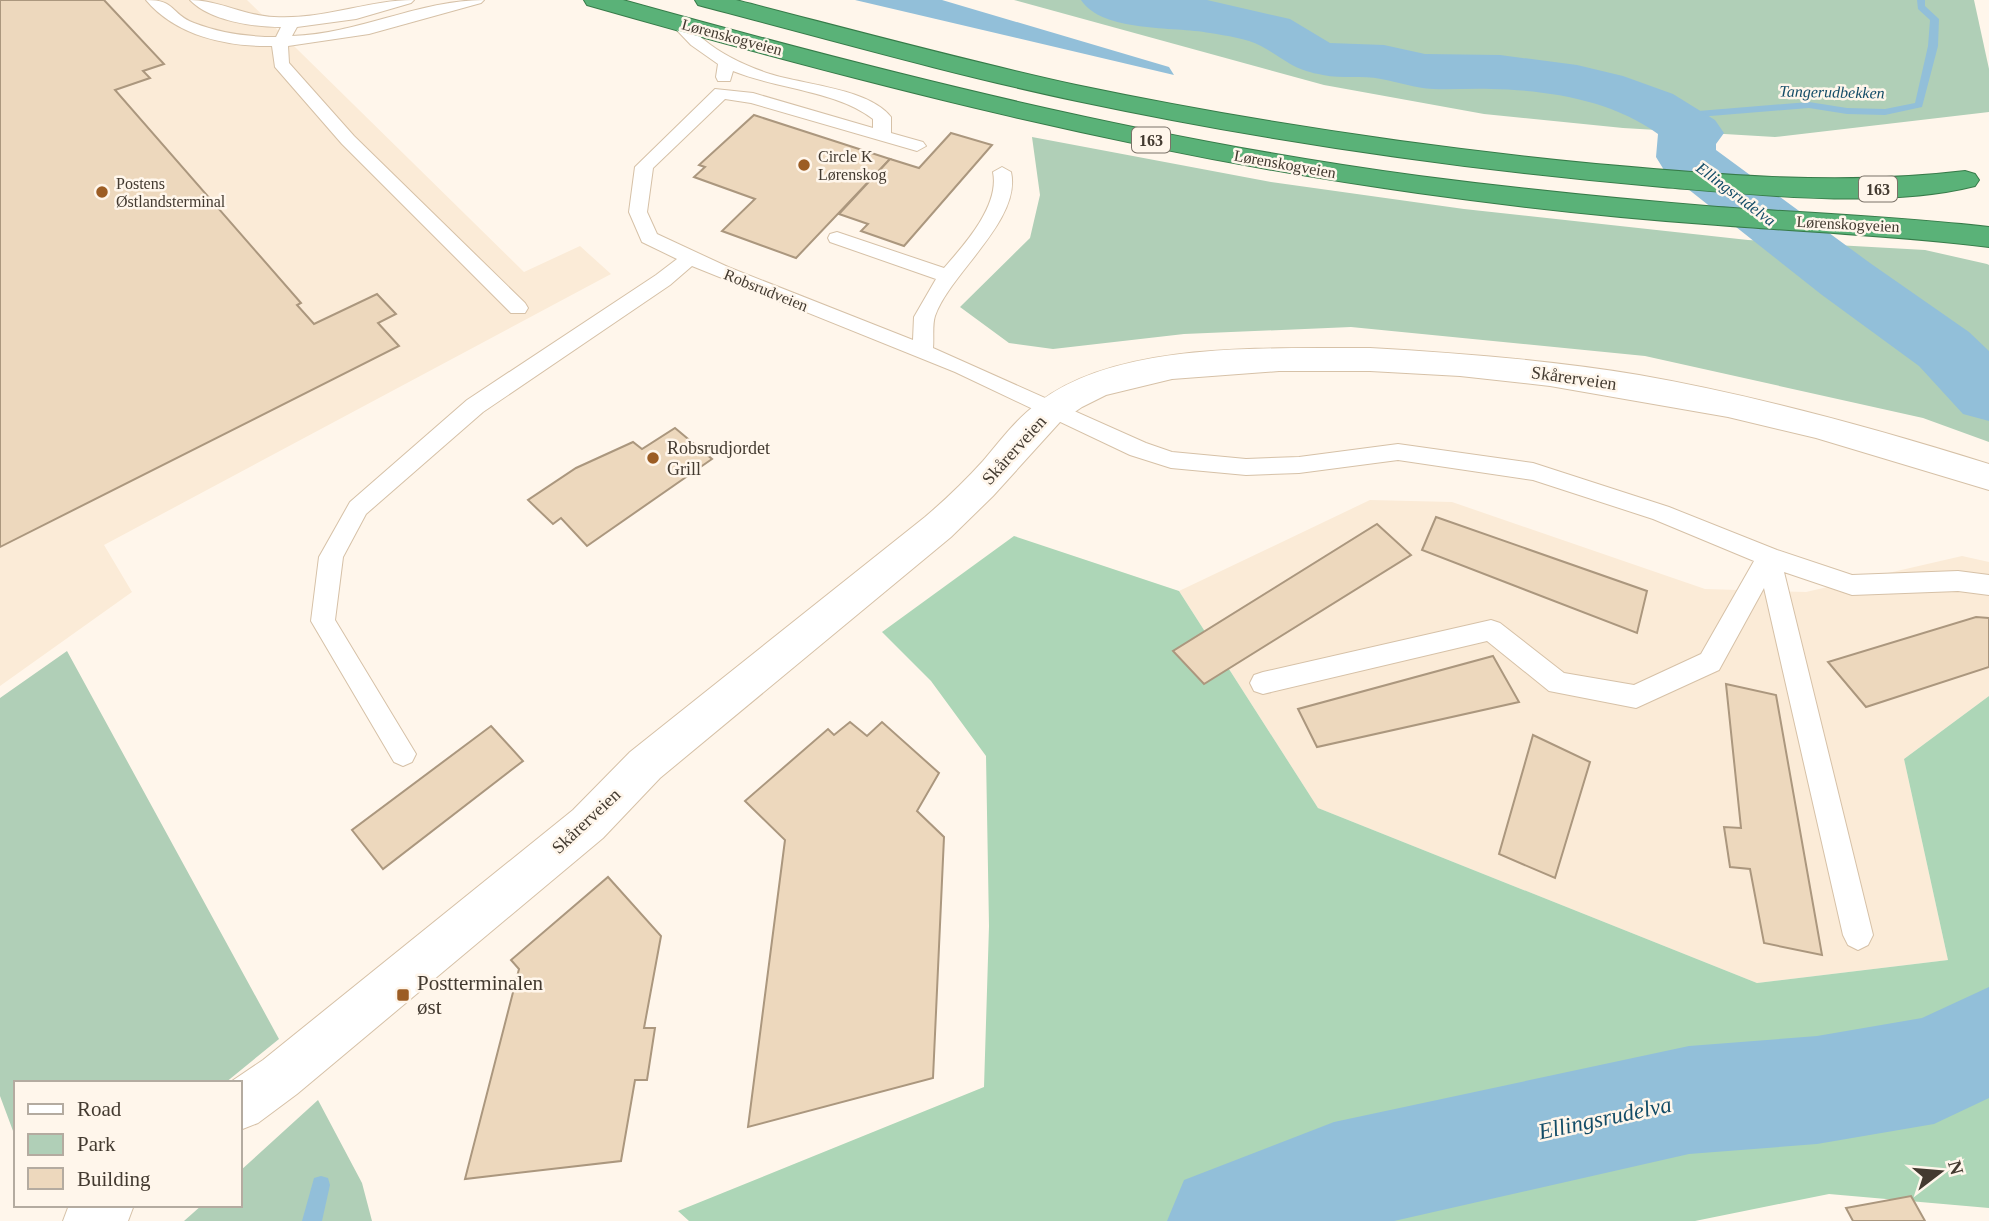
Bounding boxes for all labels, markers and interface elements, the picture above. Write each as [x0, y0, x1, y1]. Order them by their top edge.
street label: Lørenskogveien [680, 15, 784, 60]
water label: Tangerudbekken [1779, 83, 1885, 102]
road number: 163 [1132, 128, 1170, 152]
street label: Lørenskogveien [1233, 147, 1337, 182]
place label: Circle K Lørenskog [818, 148, 886, 184]
marker: Circle K Lørenskog [796, 157, 812, 173]
water label: Ellingsrudelva [1692, 158, 1779, 230]
place label: Postens Østlandsterminal [116, 175, 226, 210]
road number: 163 [1859, 176, 1897, 202]
marker: Postens Østlandsterminal [94, 184, 110, 200]
street label: Lørenskogveien [1796, 213, 1900, 236]
street label: Robsrudveien [722, 265, 810, 315]
street label: Skårerveien [1530, 362, 1618, 394]
street label: Skårerveien [978, 411, 1050, 489]
place label: Robsrudjordet Grill [667, 438, 770, 479]
marker: Robsrudjordet Grill [645, 450, 661, 466]
street label: Skårerveien [548, 784, 624, 858]
place label: Postterminalen øst [417, 971, 543, 1019]
marker: Postterminalen øst [395, 987, 411, 1003]
legend [14, 1081, 242, 1207]
water label: Ellingsrudelva [1535, 1092, 1674, 1145]
text: Road [77, 1097, 122, 1121]
text: Park [77, 1132, 116, 1156]
north arrow [1905, 1137, 1975, 1207]
text: N [1944, 1158, 1968, 1177]
text: Building [77, 1167, 151, 1191]

